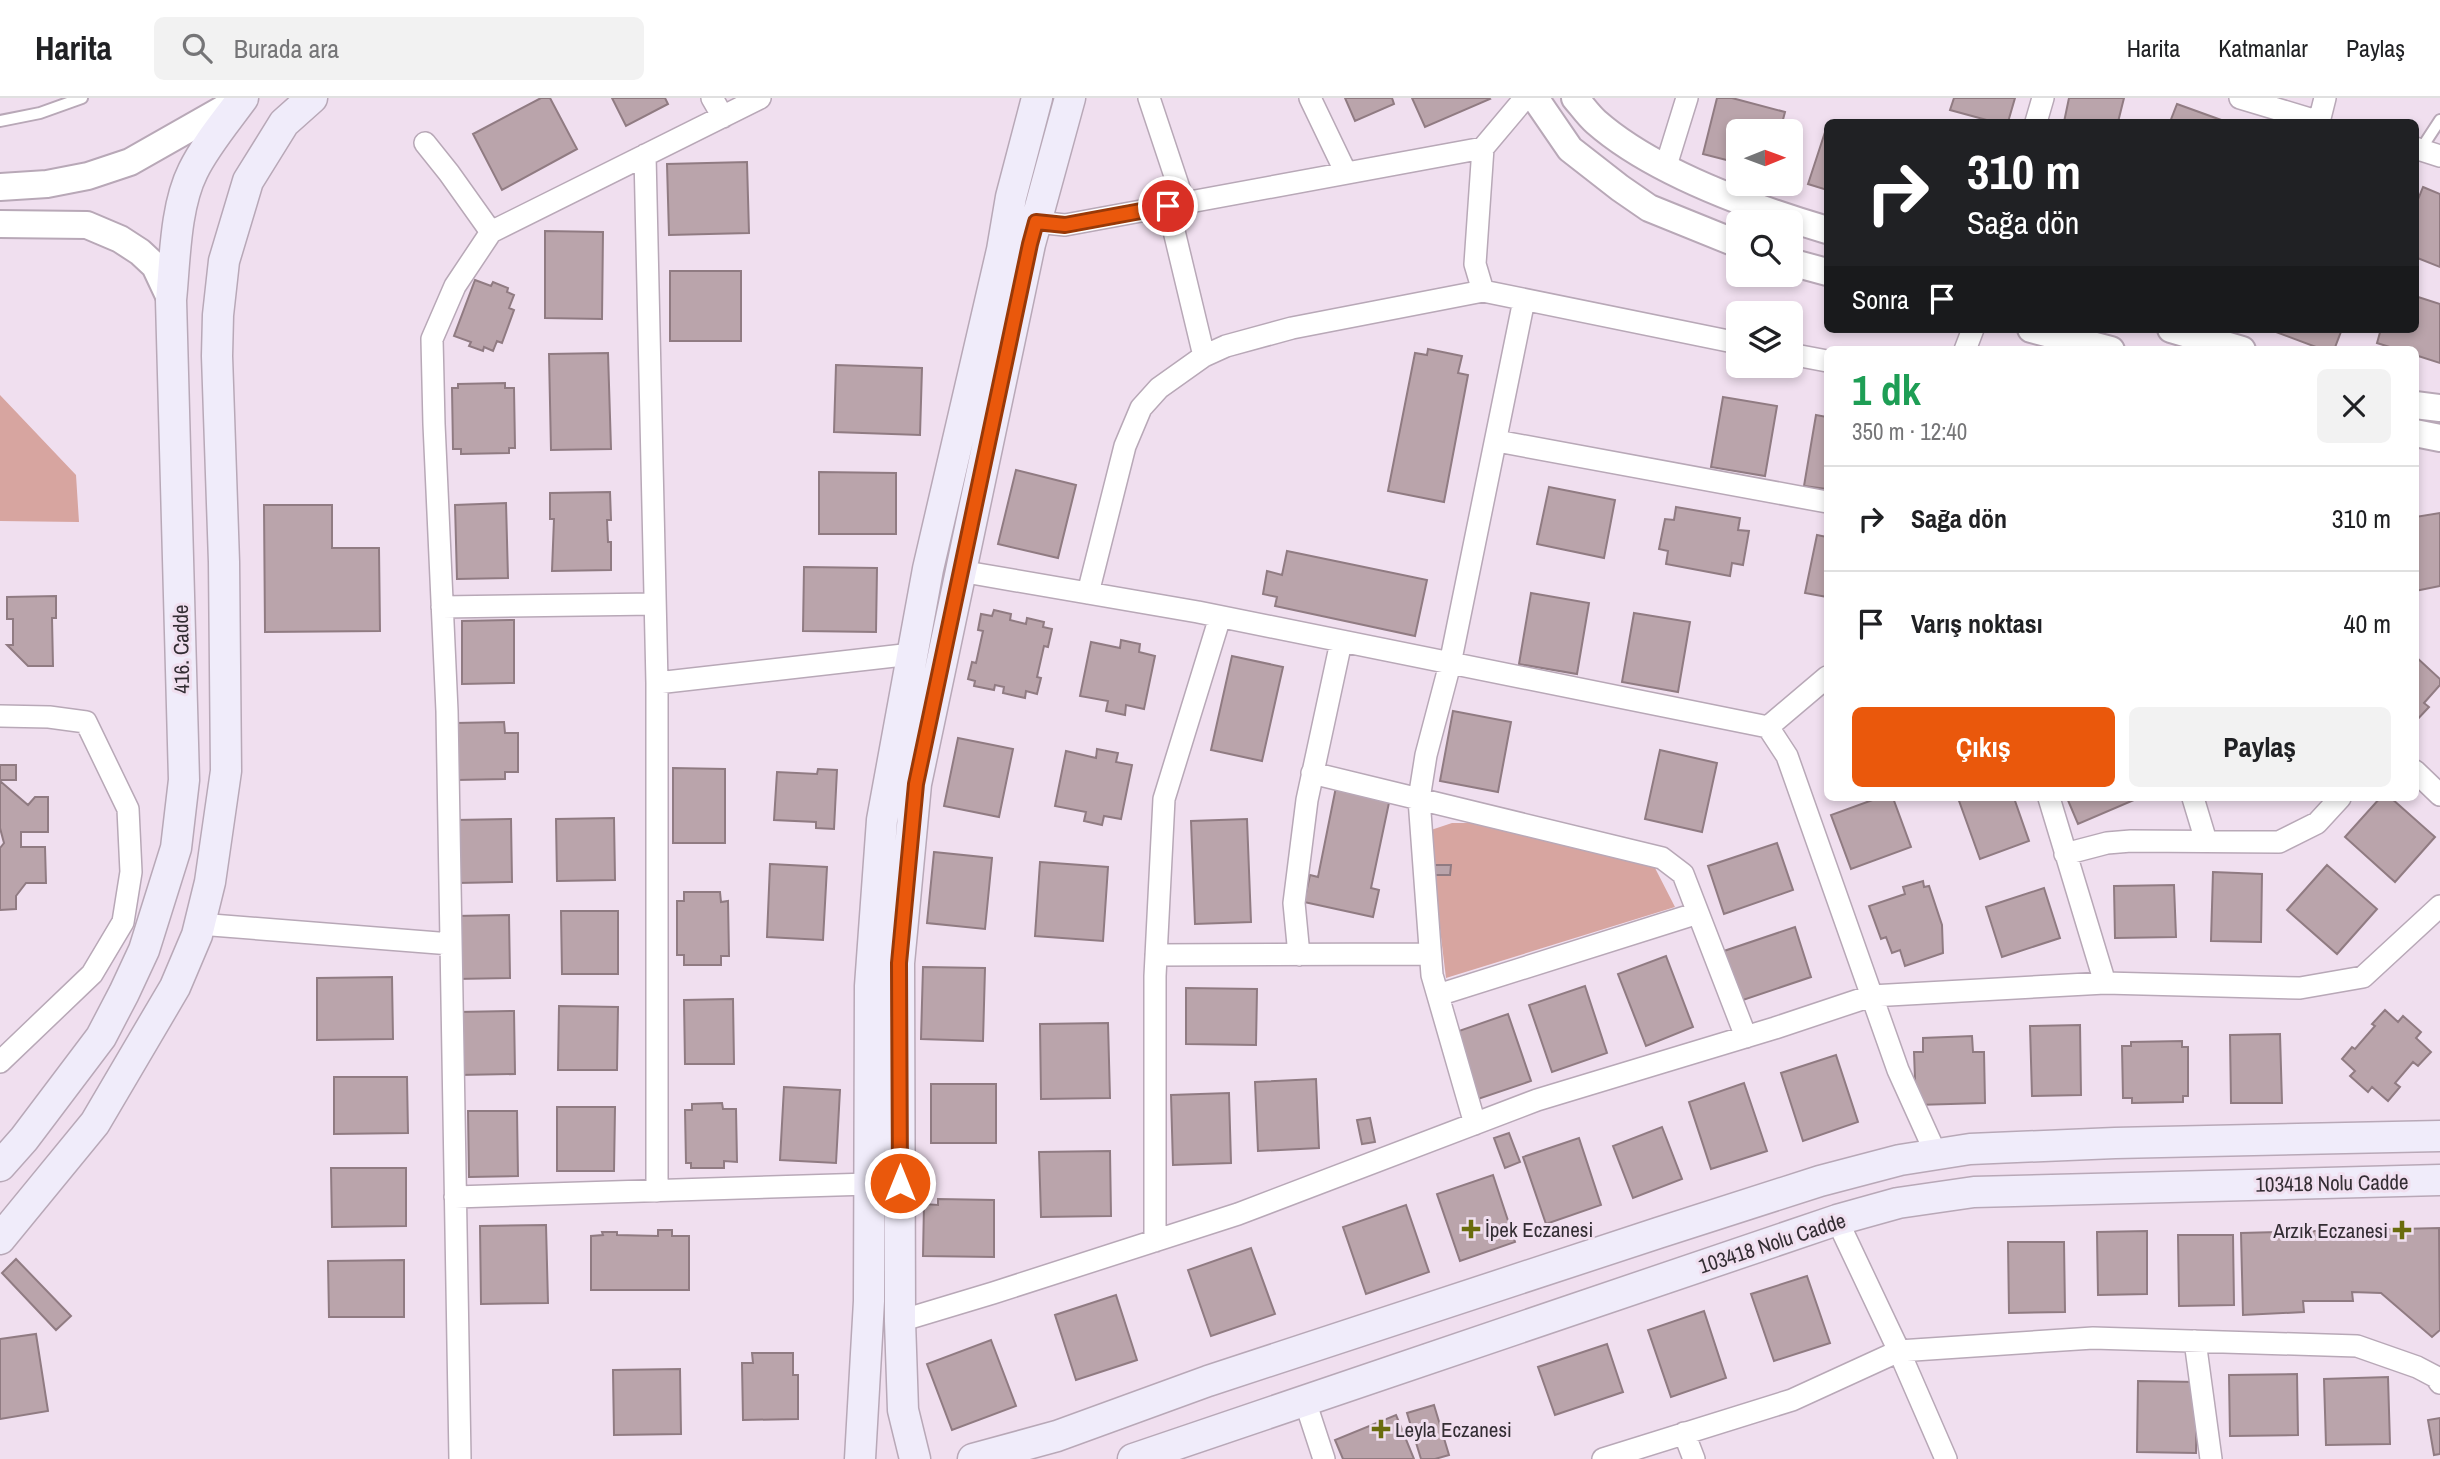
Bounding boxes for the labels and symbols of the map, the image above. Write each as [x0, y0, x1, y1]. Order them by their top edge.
north arrow [1726, 119, 1802, 196]
pin [1138, 176, 1198, 236]
street label: 416. Cadde [166, 604, 196, 694]
position arrow [863, 1146, 937, 1220]
street label: 103418 Nolu Cadde [2255, 1167, 2409, 1199]
street label: 103418 Nolu Cadde [1695, 1206, 1849, 1280]
place label: İpek Eczanesi [1485, 1215, 1593, 1244]
place label: Arzık Eczanesi [2272, 1216, 2388, 1245]
marker: İpek Eczanesi [1463, 1221, 1479, 1237]
marker: Arzık Eczanesi [2394, 1222, 2410, 1238]
place label: Leyla Eczanesi [1395, 1415, 1512, 1444]
marker: Leyla Eczanesi [1373, 1421, 1389, 1437]

